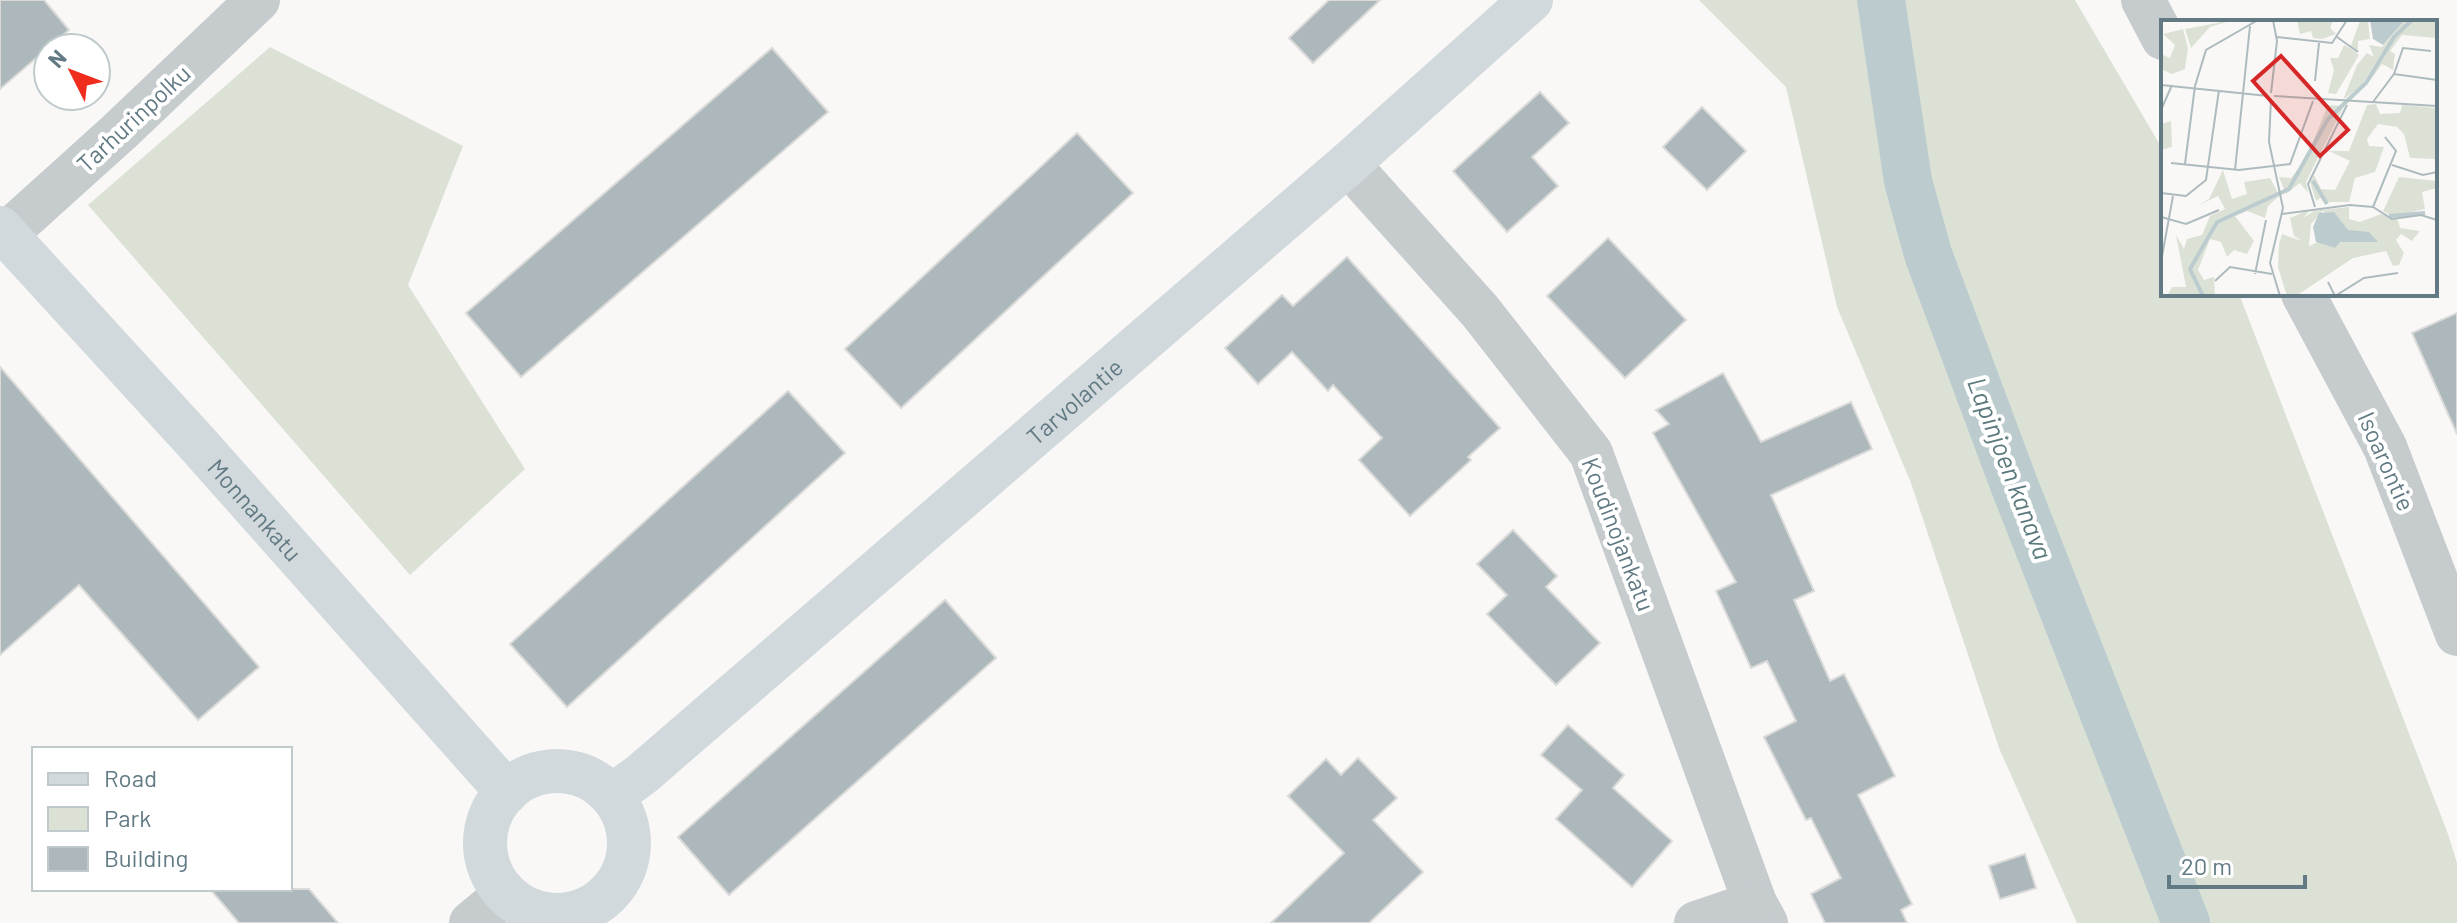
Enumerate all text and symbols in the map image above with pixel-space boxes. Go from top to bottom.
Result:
inset map [2161,20,2437,296]
north arrow [32,32,112,112]
text: N [42,44,71,72]
street label: Tarhurinpolku [70,58,196,178]
street label: Tarvolantie [1020,351,1128,450]
water label: Lapinjoen kanava [1962,373,2060,563]
street label: Isoarontie [2352,407,2422,515]
street label: Monnankatu [203,452,309,566]
street label: Koudinojankatu [1576,453,1662,615]
legend [32,747,292,891]
text: Road [104,763,157,792]
text: Park [104,803,151,832]
scale bar [2169,839,2305,889]
text: Building [104,843,188,872]
text: 20 m [2181,851,2232,880]

